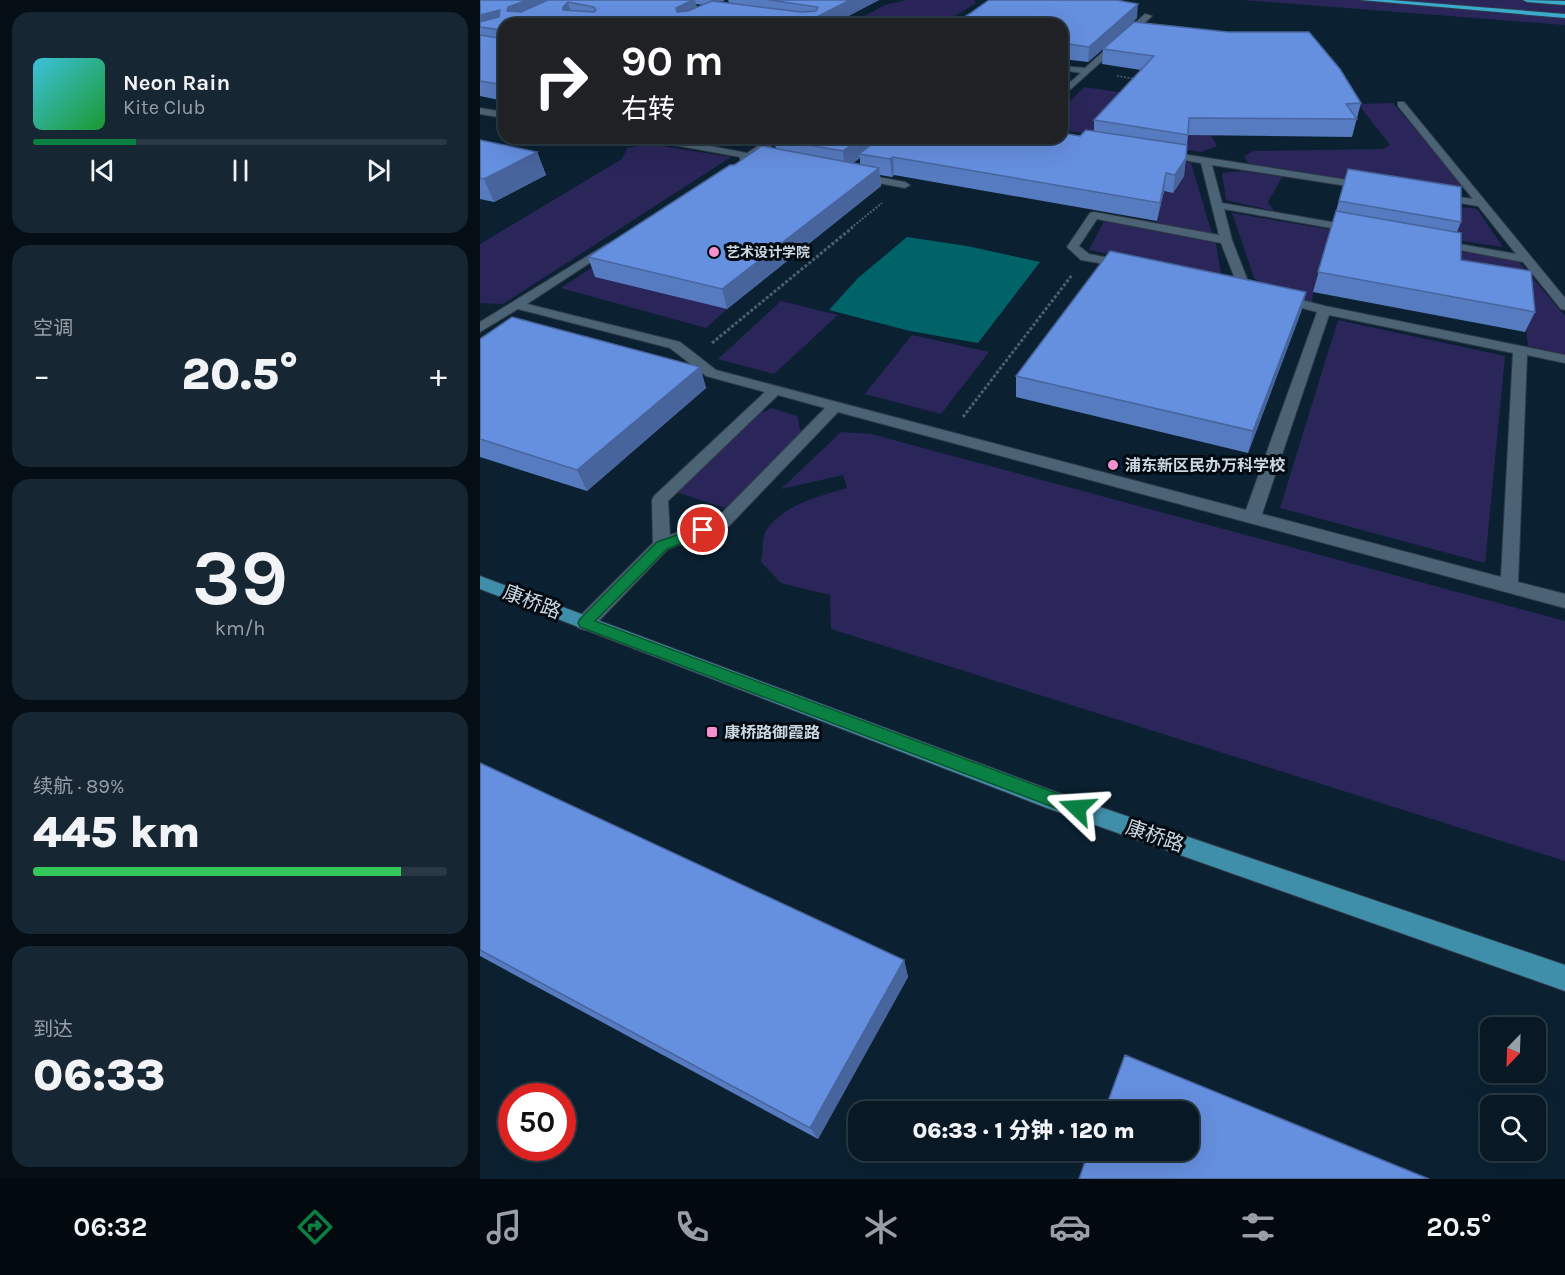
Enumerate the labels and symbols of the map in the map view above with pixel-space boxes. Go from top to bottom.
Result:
place label: 艺术设计学院 [726,244,810,261]
marker: 艺术设计学院 [707,245,721,259]
place label: 浦东新区民办万科学校 [1125,456,1286,475]
marker: 浦东新区民办万科学校 [1106,458,1120,472]
pin [677,504,728,555]
street label: 康桥路 [500,581,564,623]
place label: 康桥路御霞路 [724,723,820,742]
marker: 康桥路御霞路 [705,725,719,739]
position arrow [1045,776,1109,840]
street label: 康桥路 [1123,815,1187,857]
north arrow [1480,1017,1546,1083]
speed limit sign: 50 [498,1083,576,1161]

